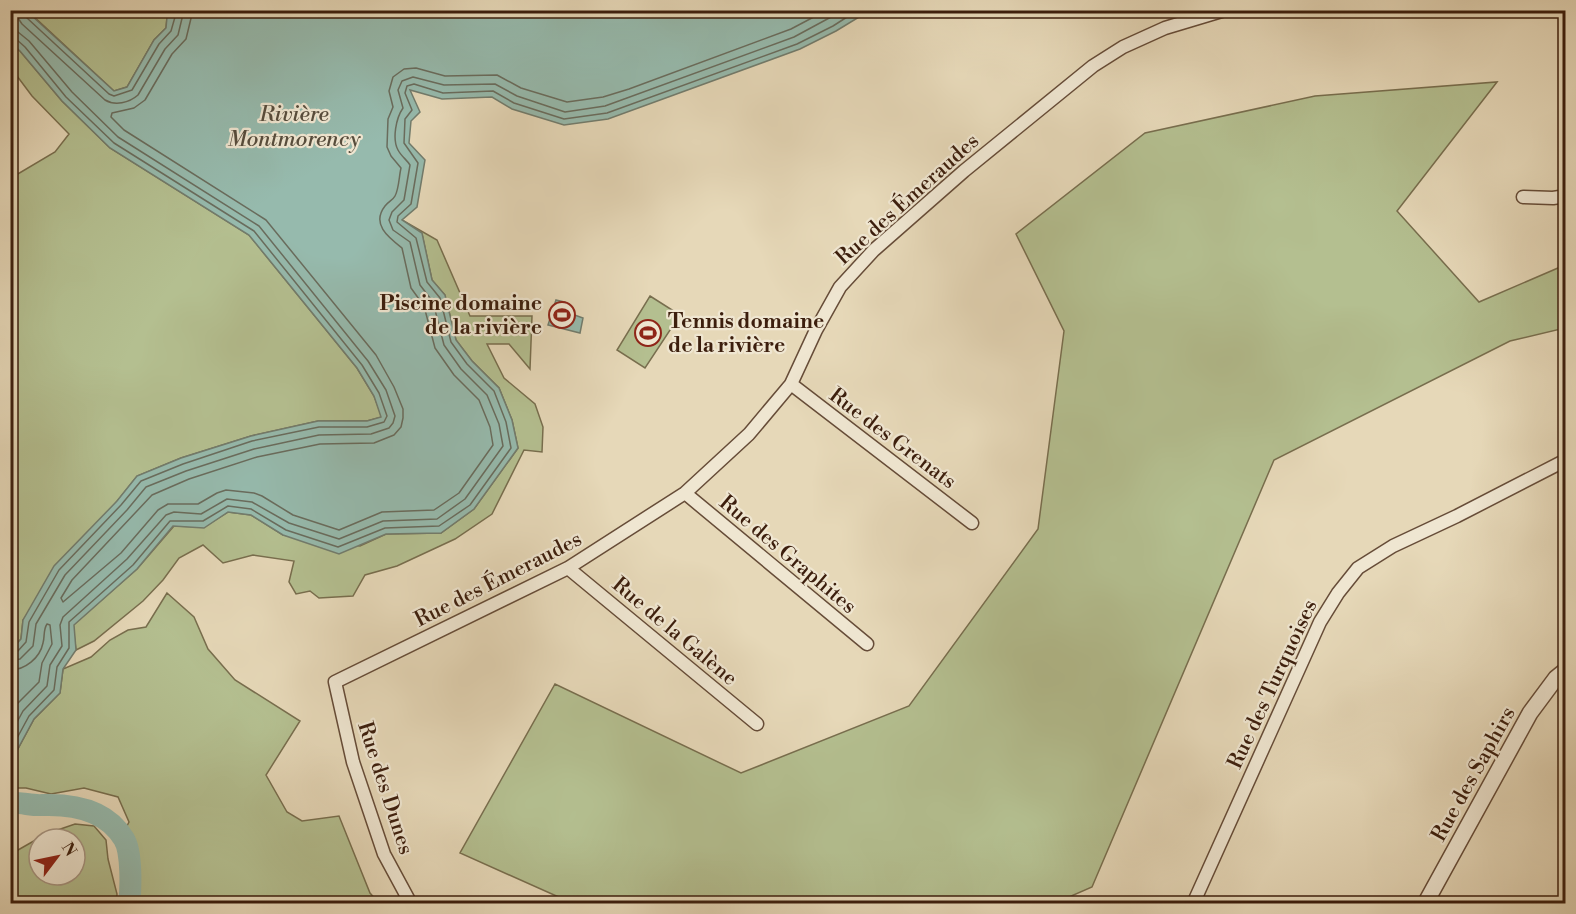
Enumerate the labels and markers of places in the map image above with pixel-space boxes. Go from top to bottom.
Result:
place label: Piscine domaine de la rivière [379,291,542,341]
sports icon: Piscine domaine de la rivière [547,300,577,330]
place label: Tennis domaine de la rivière [668,309,824,359]
sports icon: Tennis domaine de la rivière [633,318,663,348]

